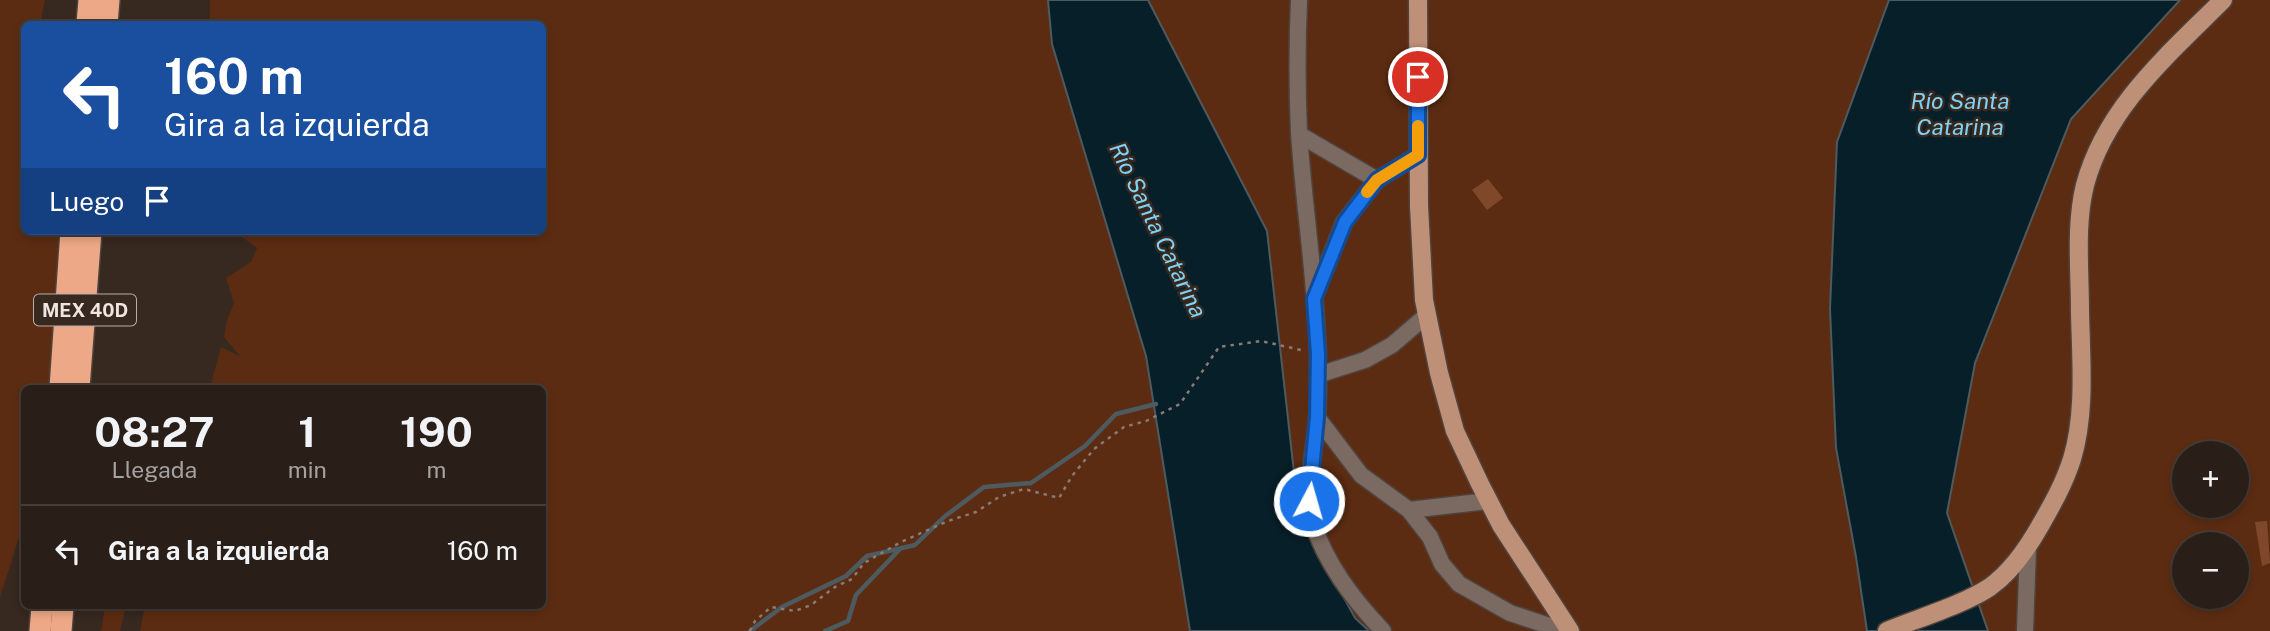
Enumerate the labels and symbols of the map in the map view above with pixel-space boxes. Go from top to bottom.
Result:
pin [1388,47,1448,107]
water label: Río Santa Catarina [1911,87,2009,140]
water label: Río Santa Catarina [1104,138,1213,322]
road number: MEX 40D [34,294,136,326]
position arrow [1272,464,1346,538]

